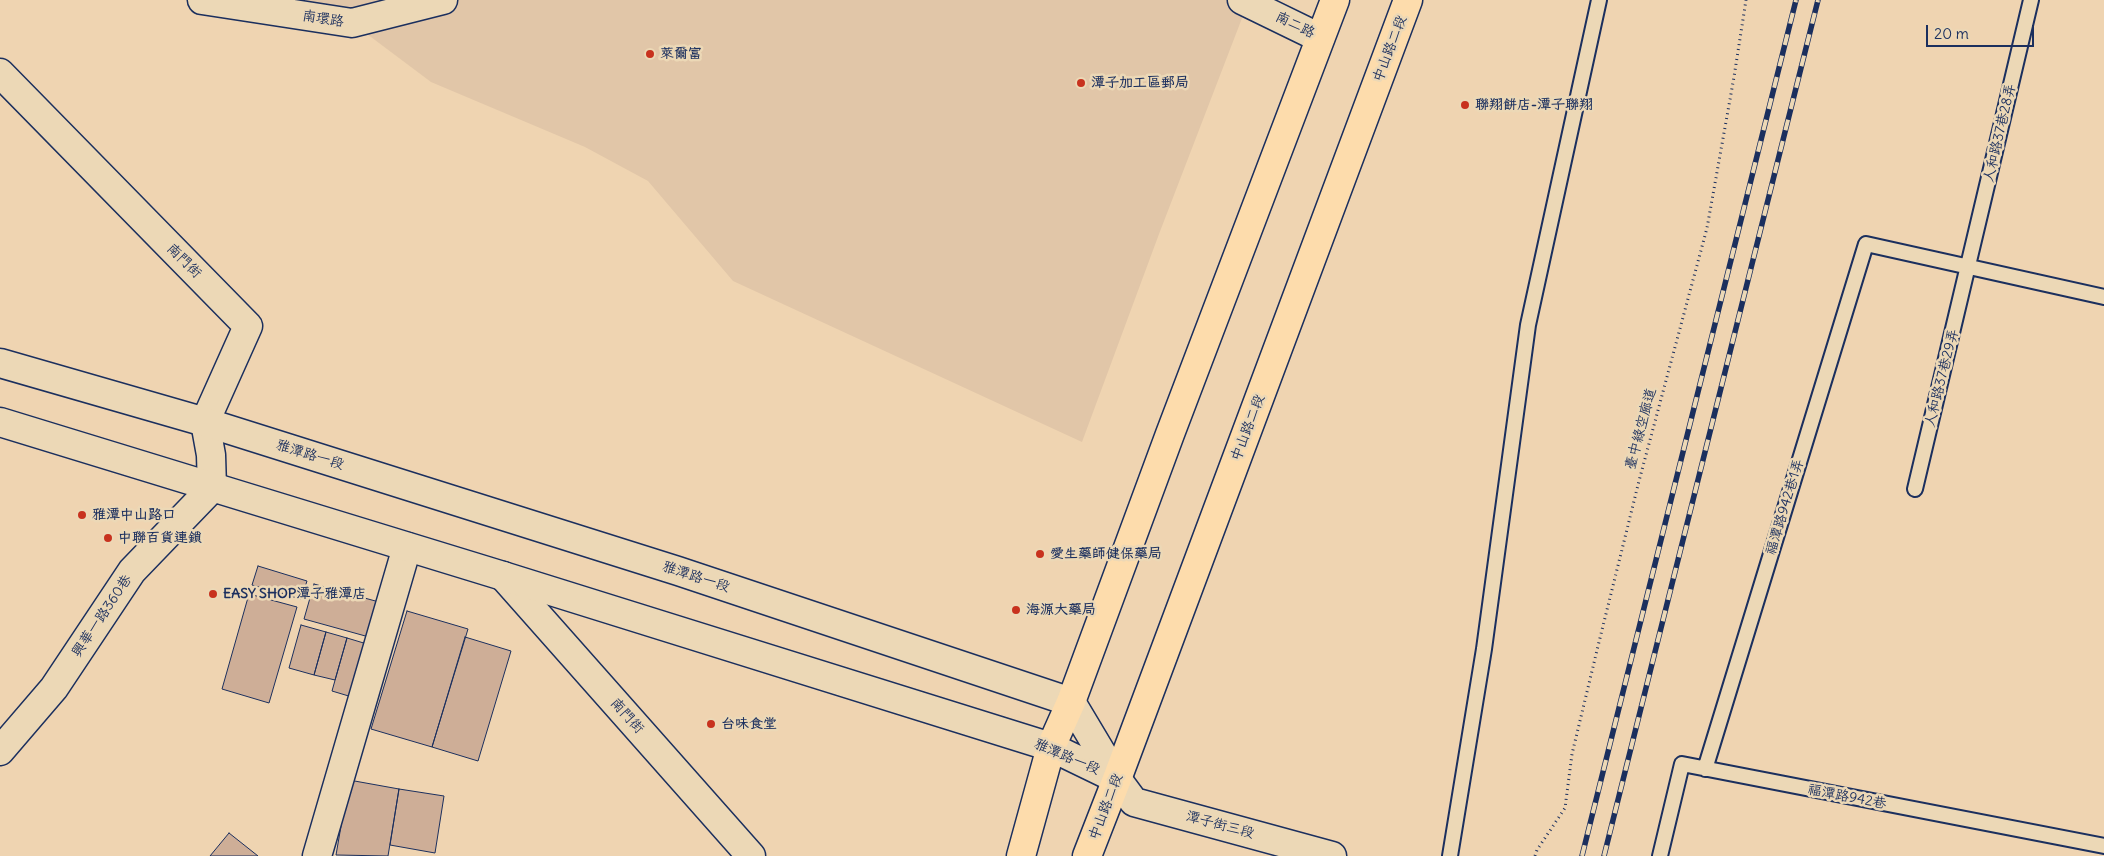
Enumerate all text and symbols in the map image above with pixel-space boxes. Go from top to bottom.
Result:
street label: 南環路 [301,7,345,31]
street label: 南二路 [1272,8,1318,42]
street label: 中山路二段 [1370,13,1410,85]
scale bar [1929,15,2036,47]
text: 20 m [1934,24,1969,43]
place label: 萊爾富 [660,46,702,62]
marker: 萊爾富 [644,48,656,60]
place label: 潭子加工區郵局 [1091,75,1189,91]
marker: 潭子加工區郵局 [1075,77,1087,89]
street label: 人和路37巷28弄 [1981,82,2019,184]
place label: 聯翔餅店-潭子聯翔 [1475,97,1593,113]
marker: 聯翔餅店-潭子聯翔 [1459,99,1471,111]
street label: 南門街 [163,240,205,282]
street label: 人和路37巷29弄 [1922,327,1962,429]
street label: 臺中綠空廊道 [1622,386,1660,472]
street label: 中山路二段 [1228,392,1268,464]
street label: 雅潭路一段 [274,437,346,473]
street label: 福潭路942巷1弄 [1762,457,1808,557]
place label: 雅潭中山路口 [92,507,176,523]
marker: 雅潭中山路口 [76,509,88,521]
place label: 中聯百貨連鎖 [118,530,202,546]
marker: 中聯百貨連鎖 [102,532,114,544]
place label: 愛生藥師健保藥局 [1050,546,1162,562]
marker: 愛生藥師健保藥局 [1034,548,1046,560]
street label: 雅潭路一段 [660,558,732,596]
street label: 興華一路360巷 [68,572,136,660]
place label: EASY SHOP潭子雅潭店 [223,586,366,602]
marker: EASY SHOP潭子雅潭店 [207,588,219,600]
place label: 海源大藥局 [1026,602,1096,618]
marker: 海源大藥局 [1010,604,1022,616]
street label: 南門街 [607,695,647,737]
place label: 台味食堂 [721,716,777,732]
marker: 台味食堂 [705,718,717,730]
street label: 雅潭路一段 [1032,736,1102,778]
street label: 中山路二段 [1086,771,1126,843]
street label: 福潭路942巷 [1806,781,1888,813]
street label: 潭子街三段 [1184,808,1256,842]

